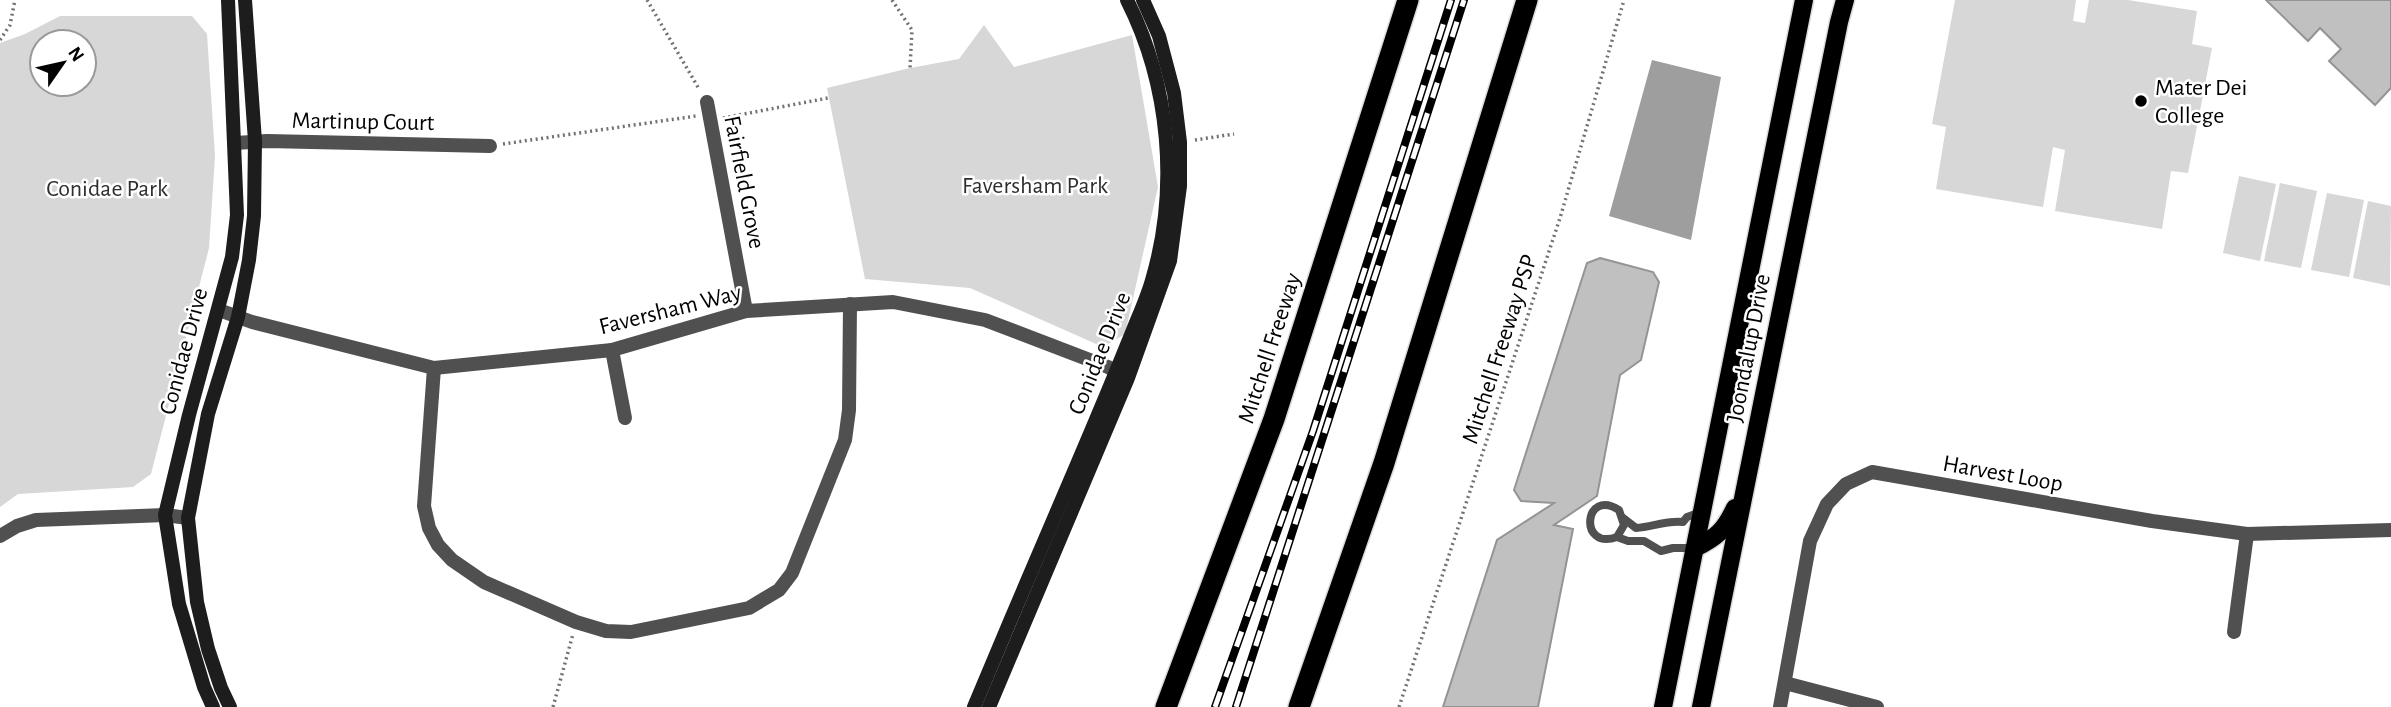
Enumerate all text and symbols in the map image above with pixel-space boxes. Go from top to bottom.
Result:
north arrow [28,28,98,98]
text: N [64,44,87,65]
place label: Mater Dei College [2155,76,2247,128]
marker: Mater Dei College [2133,93,2149,109]
street label: Martinup Court [291,109,435,135]
street label: Fairfield Grove [719,114,769,251]
park label: Faversham Park [962,174,1108,198]
park label: Conidae Park [46,177,168,201]
street label: Mitchell Freeway PSP [1458,252,1542,447]
street label: Mitchell Freeway [1234,270,1306,427]
street label: Joondalup Drive [1723,272,1775,424]
street label: Faversham Way [597,281,744,339]
street label: Conidae Drive [156,285,212,417]
street label: Conidae Drive [1064,289,1135,418]
street label: Harvest Loop [1941,452,2065,496]

